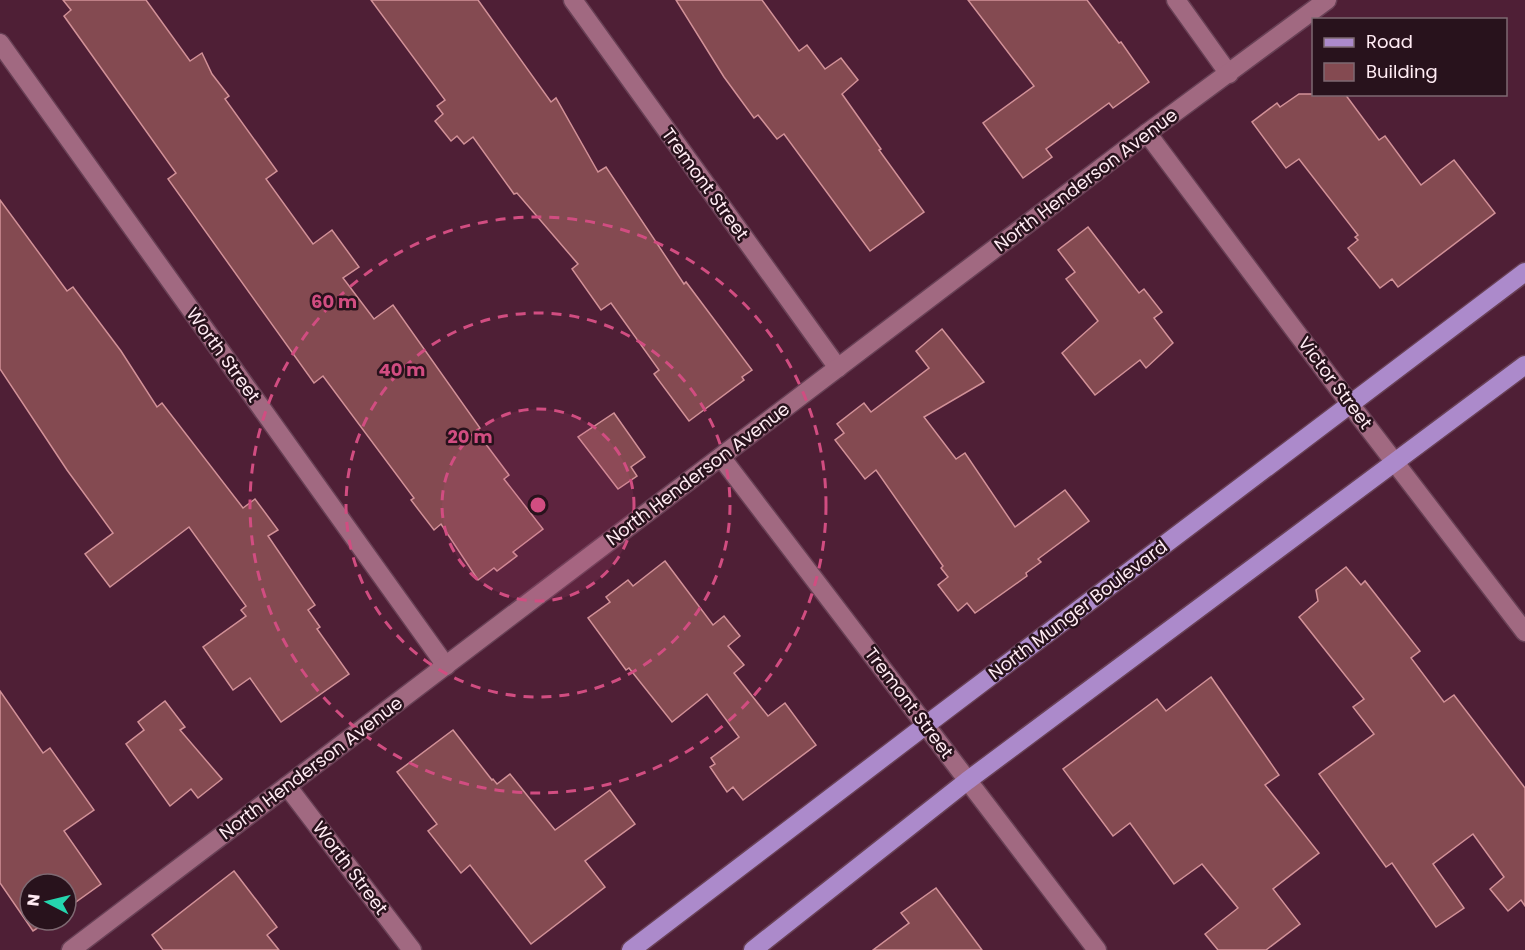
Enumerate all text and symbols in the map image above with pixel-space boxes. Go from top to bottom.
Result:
legend [1312,18,1507,96]
text: Road [1366,29,1413,54]
text: Building [1366,59,1438,84]
street label: North Henderson Avenue [989,102,1183,257]
street label: Tremont Street [656,122,755,245]
text: 60 m [311,289,357,314]
street label: Worth Street [181,302,266,407]
street label: Victor Street [1292,331,1378,434]
text: 40 m [379,357,425,382]
street label: North Henderson Avenue [601,396,795,551]
text: 20 m [448,424,492,449]
centre of rings [528,495,548,515]
street label: North Munger Boulevard [983,534,1172,685]
street label: Tremont Street [859,642,959,763]
street label: North Henderson Avenue [214,690,408,845]
street label: Worth Street [307,816,394,920]
north arrow [18,872,78,932]
text: N [21,893,46,908]

